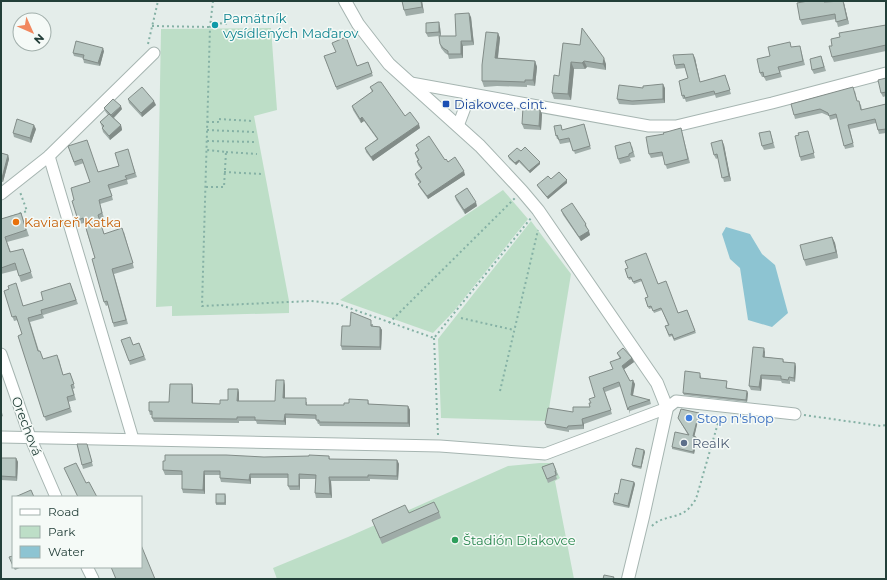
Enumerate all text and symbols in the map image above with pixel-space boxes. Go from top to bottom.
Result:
place label: Pamätník vysídlených Maďarov [223,10,359,41]
north arrow [12,12,52,52]
marker: Pamätník vysídlených Maďarov [210,20,220,30]
text: N [31,31,47,47]
place label: Diakovce, cint. [454,96,547,112]
marker: Diakovce, cint. [441,99,451,109]
place label: Kaviareň Katka [24,214,121,230]
marker: Kaviareň Katka [11,217,21,227]
street label: Orechová [8,394,46,458]
place label: Stop n'shop [697,410,774,426]
marker: Stop n'shop [684,413,694,423]
place label: RealK [692,435,730,451]
marker: RealK [679,438,689,448]
legend [12,496,142,568]
text: Road [48,504,79,519]
text: Park [48,524,76,539]
place label: Štadión Diakovce [463,532,576,548]
marker: Štadión Diakovce [450,535,460,545]
text: Water [48,544,85,559]

